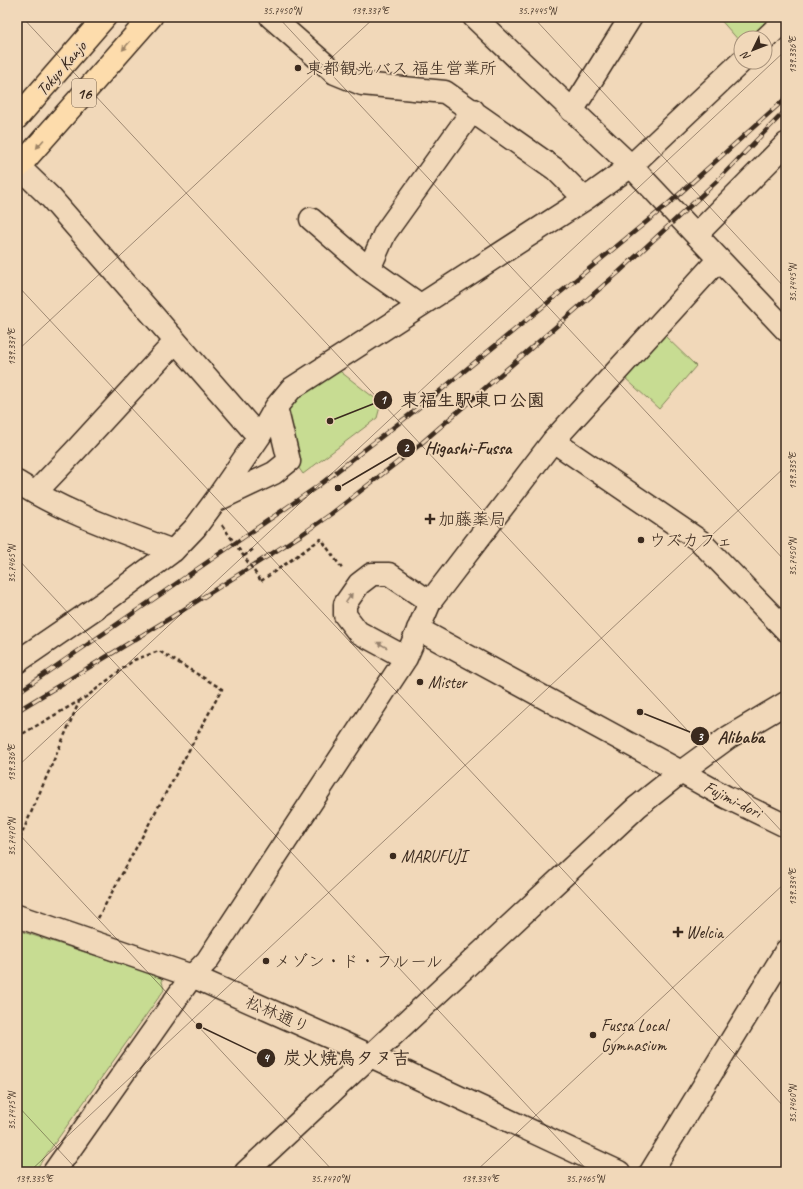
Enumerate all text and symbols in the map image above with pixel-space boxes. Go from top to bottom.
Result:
text: 35.7450°N [263,4,303,17]
text: 139.337°E [351,4,390,17]
text: 35.7445°N [518,4,558,17]
north arrow [733,30,773,70]
text: 139.336°E [786,35,799,74]
street label: Tokyo Kanjo [32,36,92,100]
one-way arrow [121,41,130,52]
text: N [737,48,753,64]
place label: 東都観光バス 福生営業所 [306,58,497,79]
marker: 東都観光バス 福生営業所 [293,63,303,73]
road number: 16 [72,79,96,107]
one-way arrow [35,139,44,149]
text: 35.7445°N [786,262,799,302]
text: 139.337°E [5,327,18,366]
callout: 東福生駅東口公園 [373,385,553,415]
text: 東福生駅東口公園 [401,389,545,411]
text: 1 [380,392,387,408]
callout: Higashi-Fussa [396,433,519,463]
text: Higashi-Fussa [425,437,513,459]
text: 2 [403,440,410,456]
text: 139.335°E [786,451,799,490]
place label: 加藤薬局 [438,509,506,530]
marker: 加藤薬局 [425,514,435,524]
place label: ウズカフェ [649,530,733,551]
marker: ウズカフェ [636,535,646,545]
text: 35.7450°N [786,536,799,576]
text: 35.7465°N [5,543,18,583]
one-way arrow [345,593,353,604]
one-way arrow [376,641,388,648]
place label: Mister [428,672,469,693]
marker: Mister [415,677,425,687]
callout: Alibaba [690,721,772,751]
text: Alibaba [718,726,766,748]
text: 3 [697,729,704,745]
text: 139.336°E [5,743,18,782]
street label: Fujimi-dori [701,776,767,824]
text: 35.7470°N [5,816,18,856]
place label: MARUFUJI [401,846,470,867]
marker: MARUFUJI [388,851,398,861]
text: 139.334°E [786,867,799,906]
place label: Welcia [686,922,725,943]
marker: Welcia [673,927,683,937]
place label: メゾン・ド・フルール [274,951,443,972]
marker: メゾン・ド・フルール [261,956,271,966]
street label: 松林通り [242,991,313,1038]
place label: Fussa Local Gymnasium [601,1015,670,1056]
marker: Fussa Local Gymnasium [588,1030,598,1040]
callout: 炭火焼鳥タヌ吉 [256,1043,418,1073]
text: 炭火焼鳥タヌ吉 [284,1047,410,1069]
text: 4 [263,1050,270,1066]
text: 35.7460°N [786,1083,799,1123]
text: 35.7475°N [5,1090,18,1130]
text: 139.335°E [15,1172,54,1185]
text: 35.7470°N [311,1172,351,1185]
text: 139.334°E [461,1172,500,1185]
text: 35.7465°N [566,1172,606,1185]

